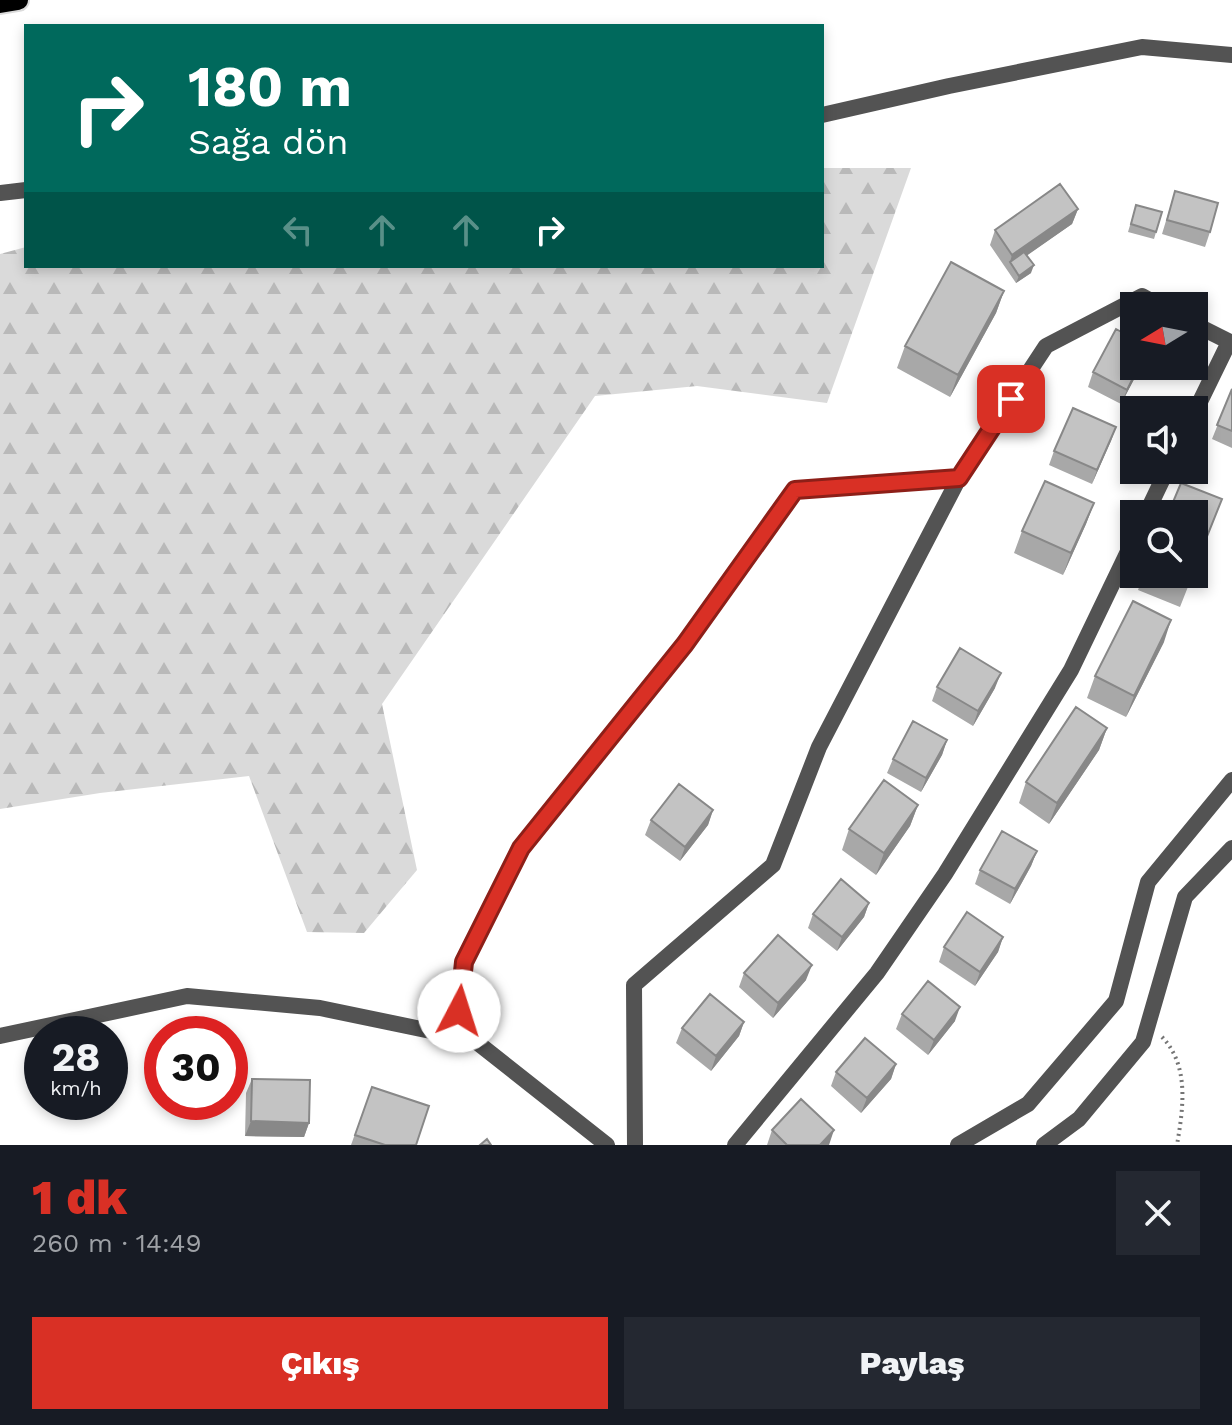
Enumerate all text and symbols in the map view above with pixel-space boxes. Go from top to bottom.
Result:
text: 180 m [188,54,352,120]
icon: right [56,56,160,160]
text: Sağa dön [188,121,349,163]
icon: left [276,208,320,252]
icon: ahead [360,208,404,252]
icon: ahead [444,208,488,252]
icon: right [528,208,572,252]
north arrow [1120,292,1208,380]
map controls [1120,292,1208,588]
pin [977,365,1045,433]
icon: arrive [989,377,1033,421]
button: sound [1120,396,1208,484]
button: search [1120,500,1208,588]
position arrow [417,969,501,1053]
speed limit sign: 30 [144,1016,248,1120]
text: 28 [52,1034,100,1081]
text: km/h [50,1076,102,1100]
text: 1 dk [32,1169,127,1226]
button: close [1116,1171,1200,1255]
text: 260 m · 14:49 [32,1228,202,1258]
button: Çıkış [32,1317,608,1409]
button: Paylaş [624,1317,1200,1409]

